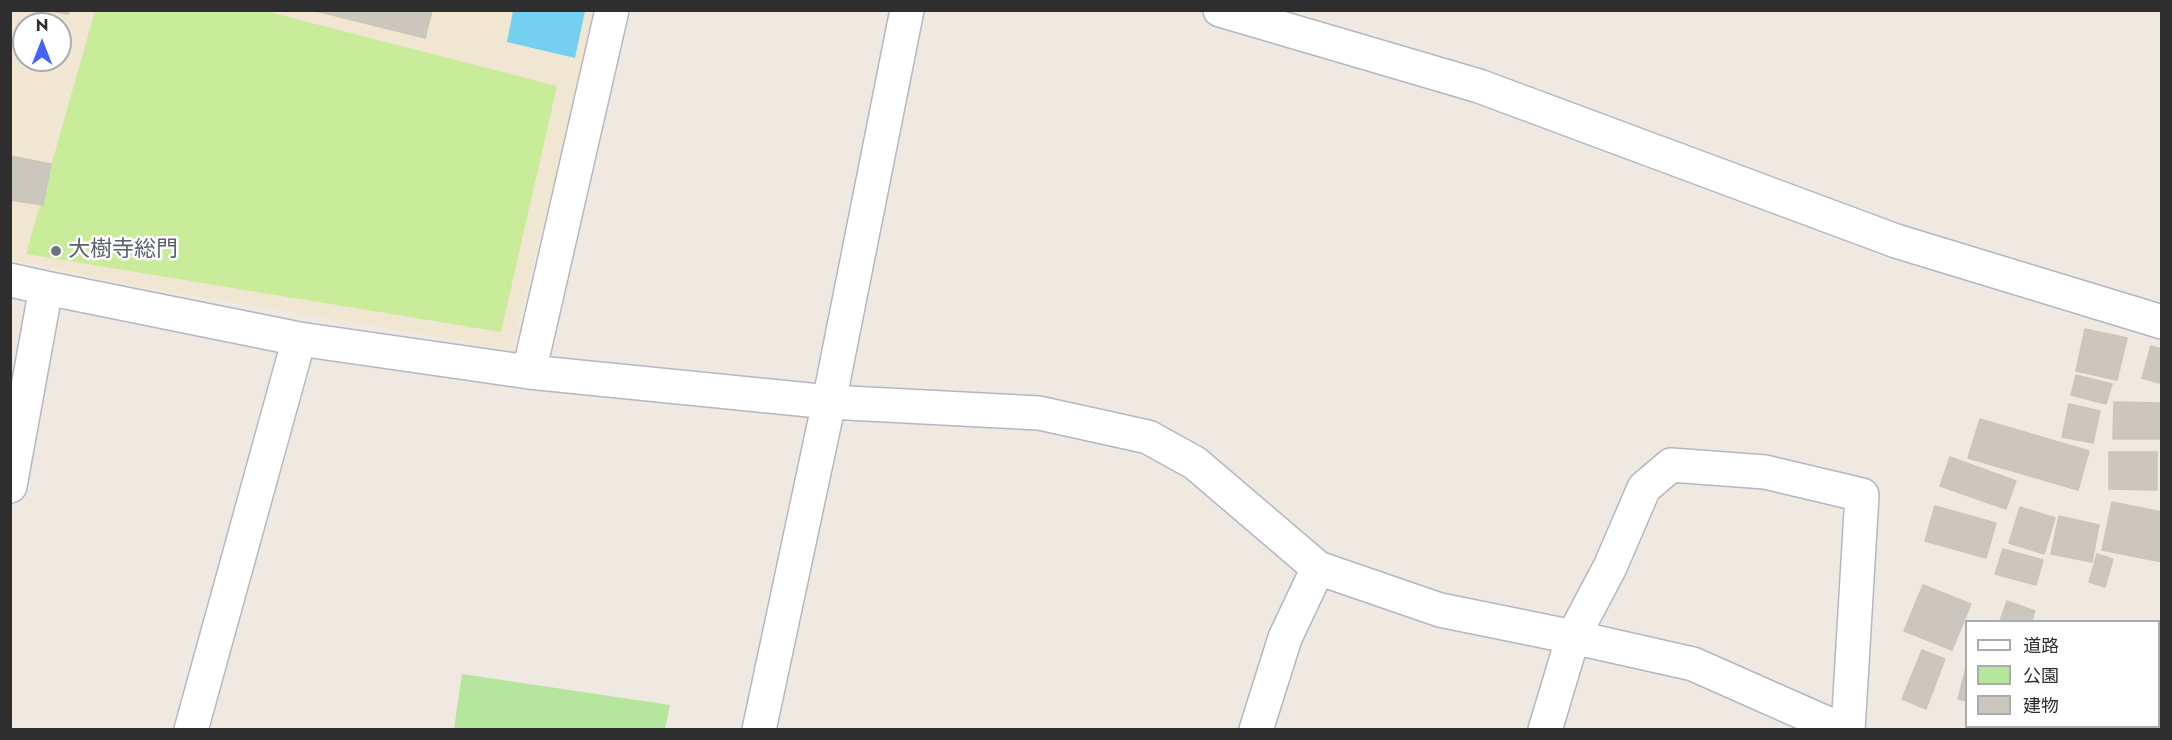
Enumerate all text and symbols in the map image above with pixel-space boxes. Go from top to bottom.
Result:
north arrow [12,12,72,72]
text: N [36,14,48,37]
place label: 大樹寺総門 [68,238,178,264]
marker: 大樹寺総門 [49,244,63,258]
legend [1965,620,2160,728]
text: 道路 [2023,633,2059,659]
text: 公園 [2023,663,2059,689]
text: 建物 [2023,693,2059,719]

